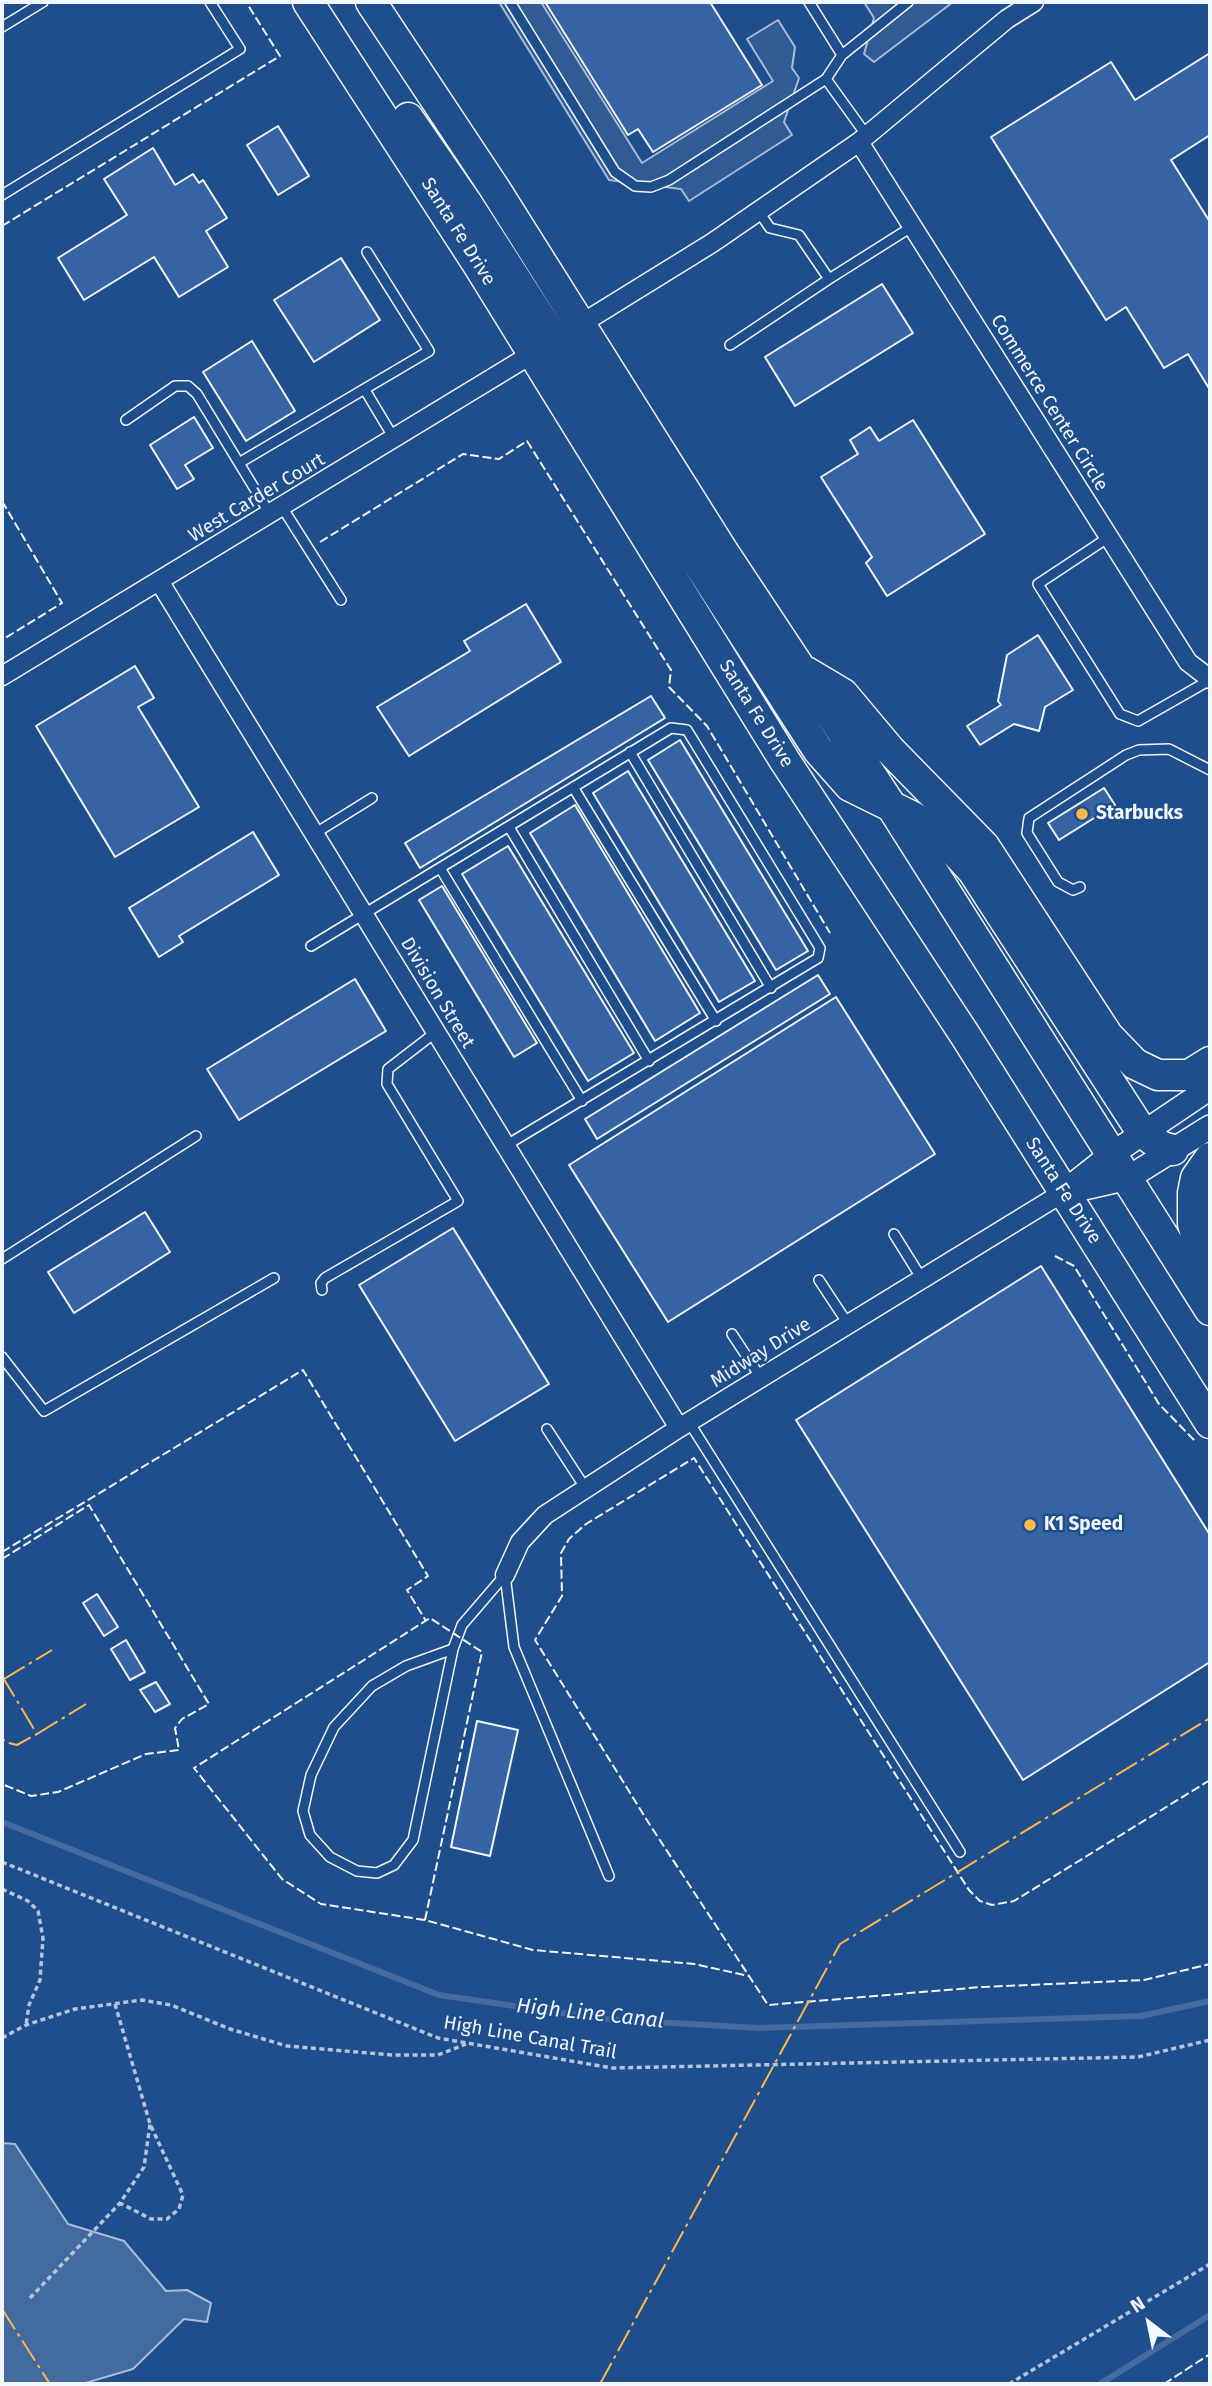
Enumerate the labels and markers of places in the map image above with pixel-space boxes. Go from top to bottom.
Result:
place label: Starbucks [1096,803,1183,825]
marker: Starbucks [1074,806,1090,822]
place label: K1 Speed [1044,1514,1123,1536]
marker: K1 Speed [1022,1517,1038,1533]

